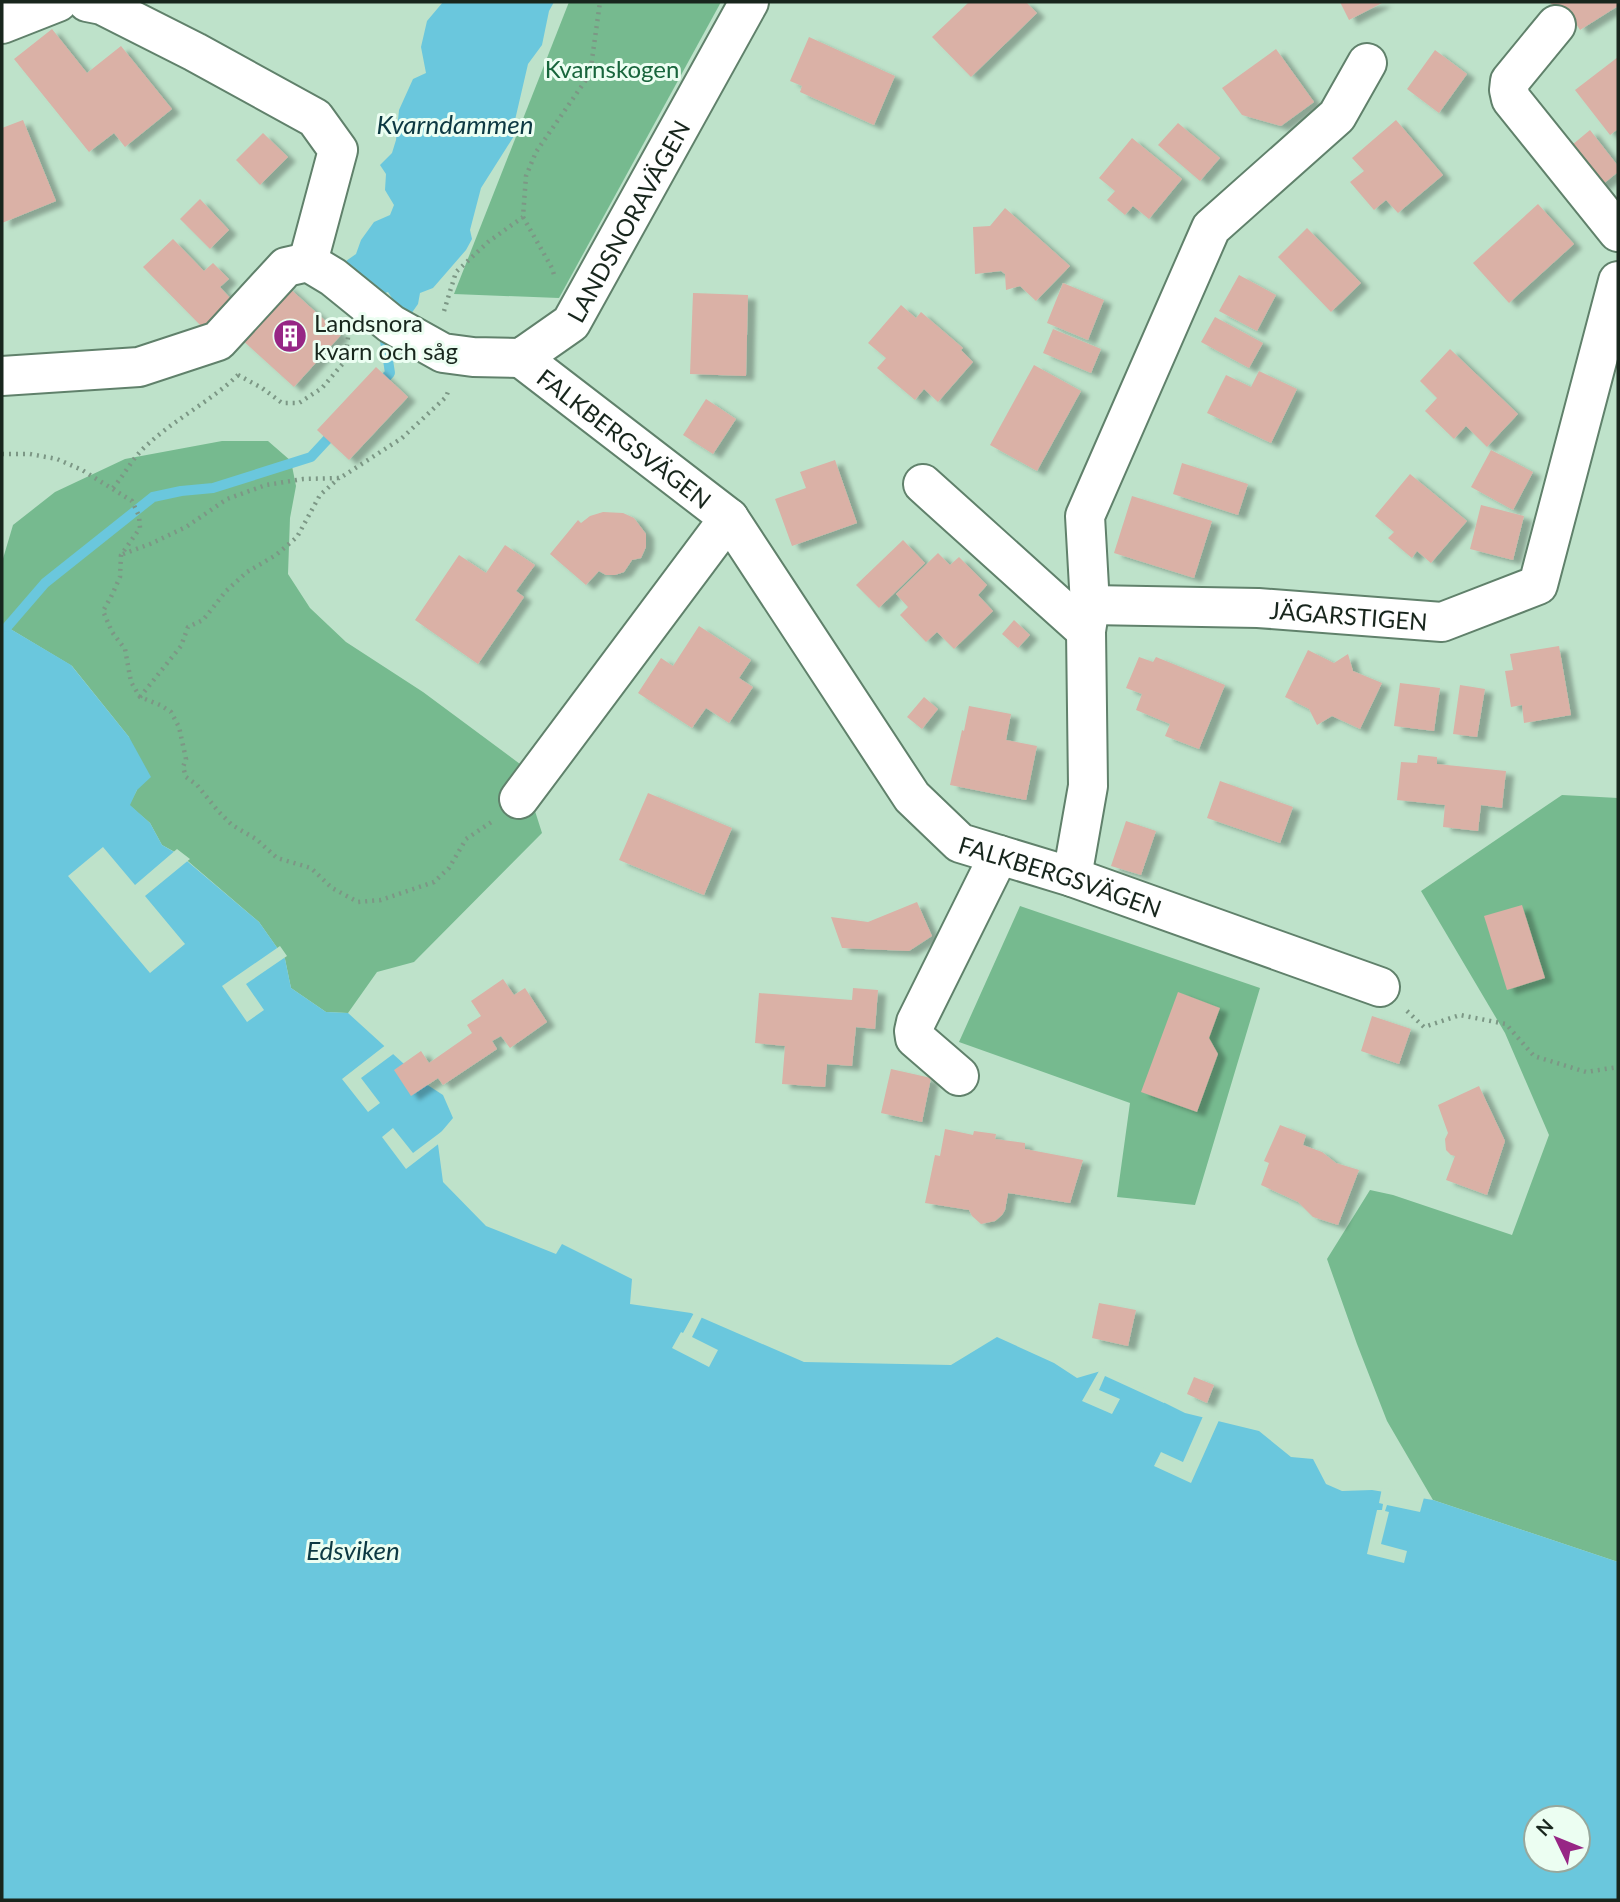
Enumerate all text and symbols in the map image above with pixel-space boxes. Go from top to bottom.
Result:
park label: Kvarnskogen [545,54,679,83]
water label: Kvarndammen [377,108,533,140]
street label: LANDSNORAVÄGEN [560,115,695,327]
place label: Landsnora kvarn och såg [314,308,458,365]
building icon: Landsnora kvarn och såg [271,317,309,355]
street label: FALKBERGSVÄGEN [532,362,718,514]
street label: JÄGARSTIGEN [1269,594,1429,635]
street label: FALKBERGSVÄGEN [955,829,1166,922]
water label: Edsviken [306,1534,400,1566]
north arrow [1522,1804,1592,1874]
text: N [1531,1814,1558,1840]

